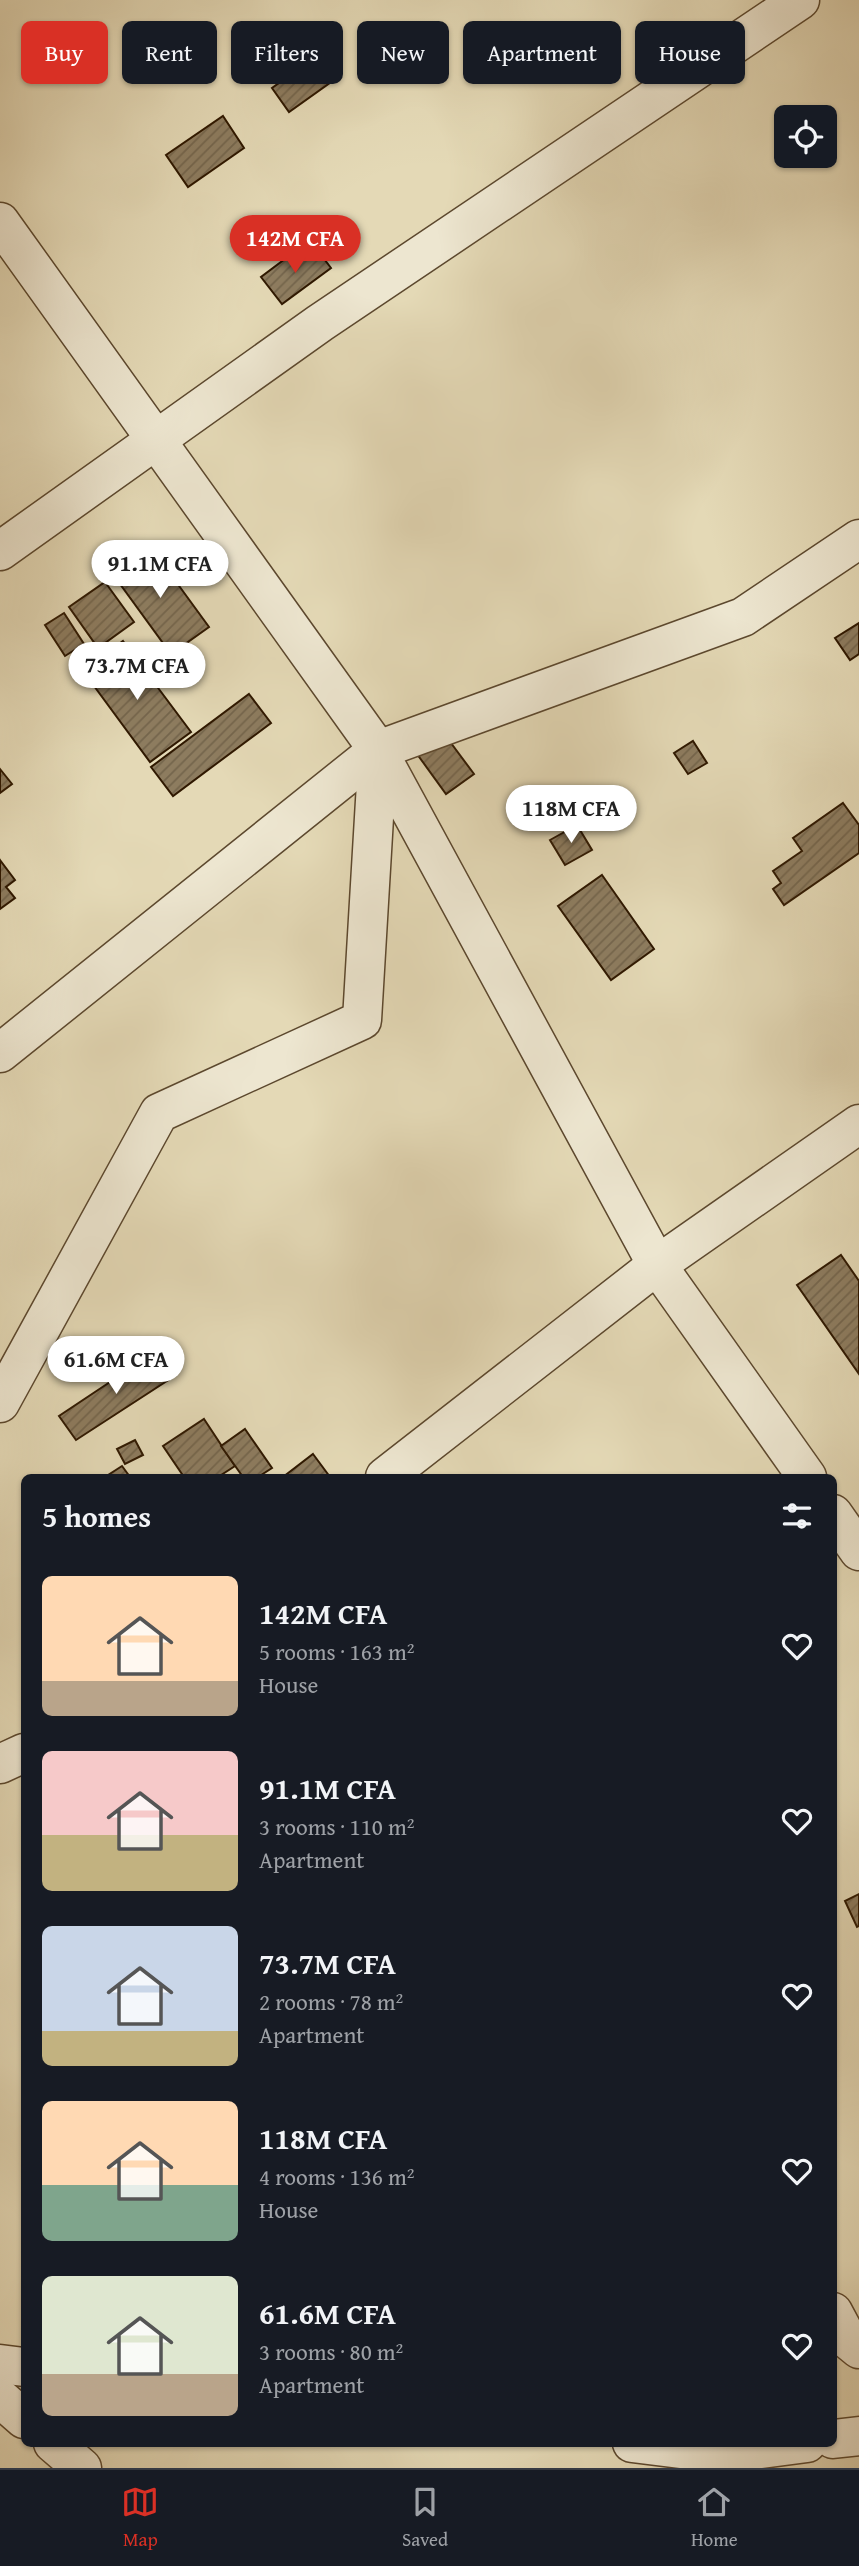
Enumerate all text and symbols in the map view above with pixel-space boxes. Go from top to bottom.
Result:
chip: Buy [21,21,108,84]
chip: Rent [122,21,217,84]
chip: Filters [231,21,343,84]
chip: New [357,21,449,84]
chip: Apartment [463,21,621,84]
chip: House [635,21,745,84]
map controls [774,105,837,168]
button: locate [774,105,837,168]
pin: 142M CFA [223,216,367,275]
text: 142M CFA [246,221,344,254]
pin: 91.1M CFA [80,540,240,600]
text: 91.1M CFA [107,546,213,579]
pin: 73.7M CFA [57,642,217,702]
text: 73.7M CFA [84,648,190,681]
pin: 118M CFA [499,786,643,845]
text: 118M CFA [522,791,620,824]
pin: 61.6M CFA [36,1336,196,1396]
text: 61.6M CFA [63,1342,169,1375]
text: 5 homes [42,1494,151,1538]
icon: filters [778,1497,816,1535]
text: 142M CFA [259,1591,387,1635]
icon: home [98,1604,182,1688]
icon: heart [778,1627,816,1665]
text: 5 rooms · 163 m² [259,1635,414,1668]
text: House [259,1668,318,1701]
text: 91.1M CFA [259,1766,396,1810]
icon: home [98,1779,182,1863]
icon: heart [778,1802,816,1840]
text: 3 rooms · 110 m² [259,1810,414,1843]
text: Apartment [259,1843,364,1876]
text: 73.7M CFA [259,1941,396,1985]
icon: home [98,1954,182,2038]
icon: heart [778,1977,816,2015]
text: 2 rooms · 78 m² [259,1985,403,2018]
text: Apartment [259,2018,364,2051]
text: 118M CFA [259,2116,387,2160]
icon: home [98,2129,182,2213]
icon: heart [778,2152,816,2190]
text: 4 rooms · 136 m² [259,2160,414,2193]
text: House [259,2193,318,2226]
text: 61.6M CFA [259,2291,396,2335]
icon: home [98,2304,182,2388]
icon: heart [778,2327,816,2365]
text: 3 rooms · 80 m² [259,2335,403,2368]
text: Apartment [259,2368,364,2401]
tab: Map [121,2483,159,2553]
tab: Saved [402,2483,448,2553]
tab: Home [691,2483,738,2553]

